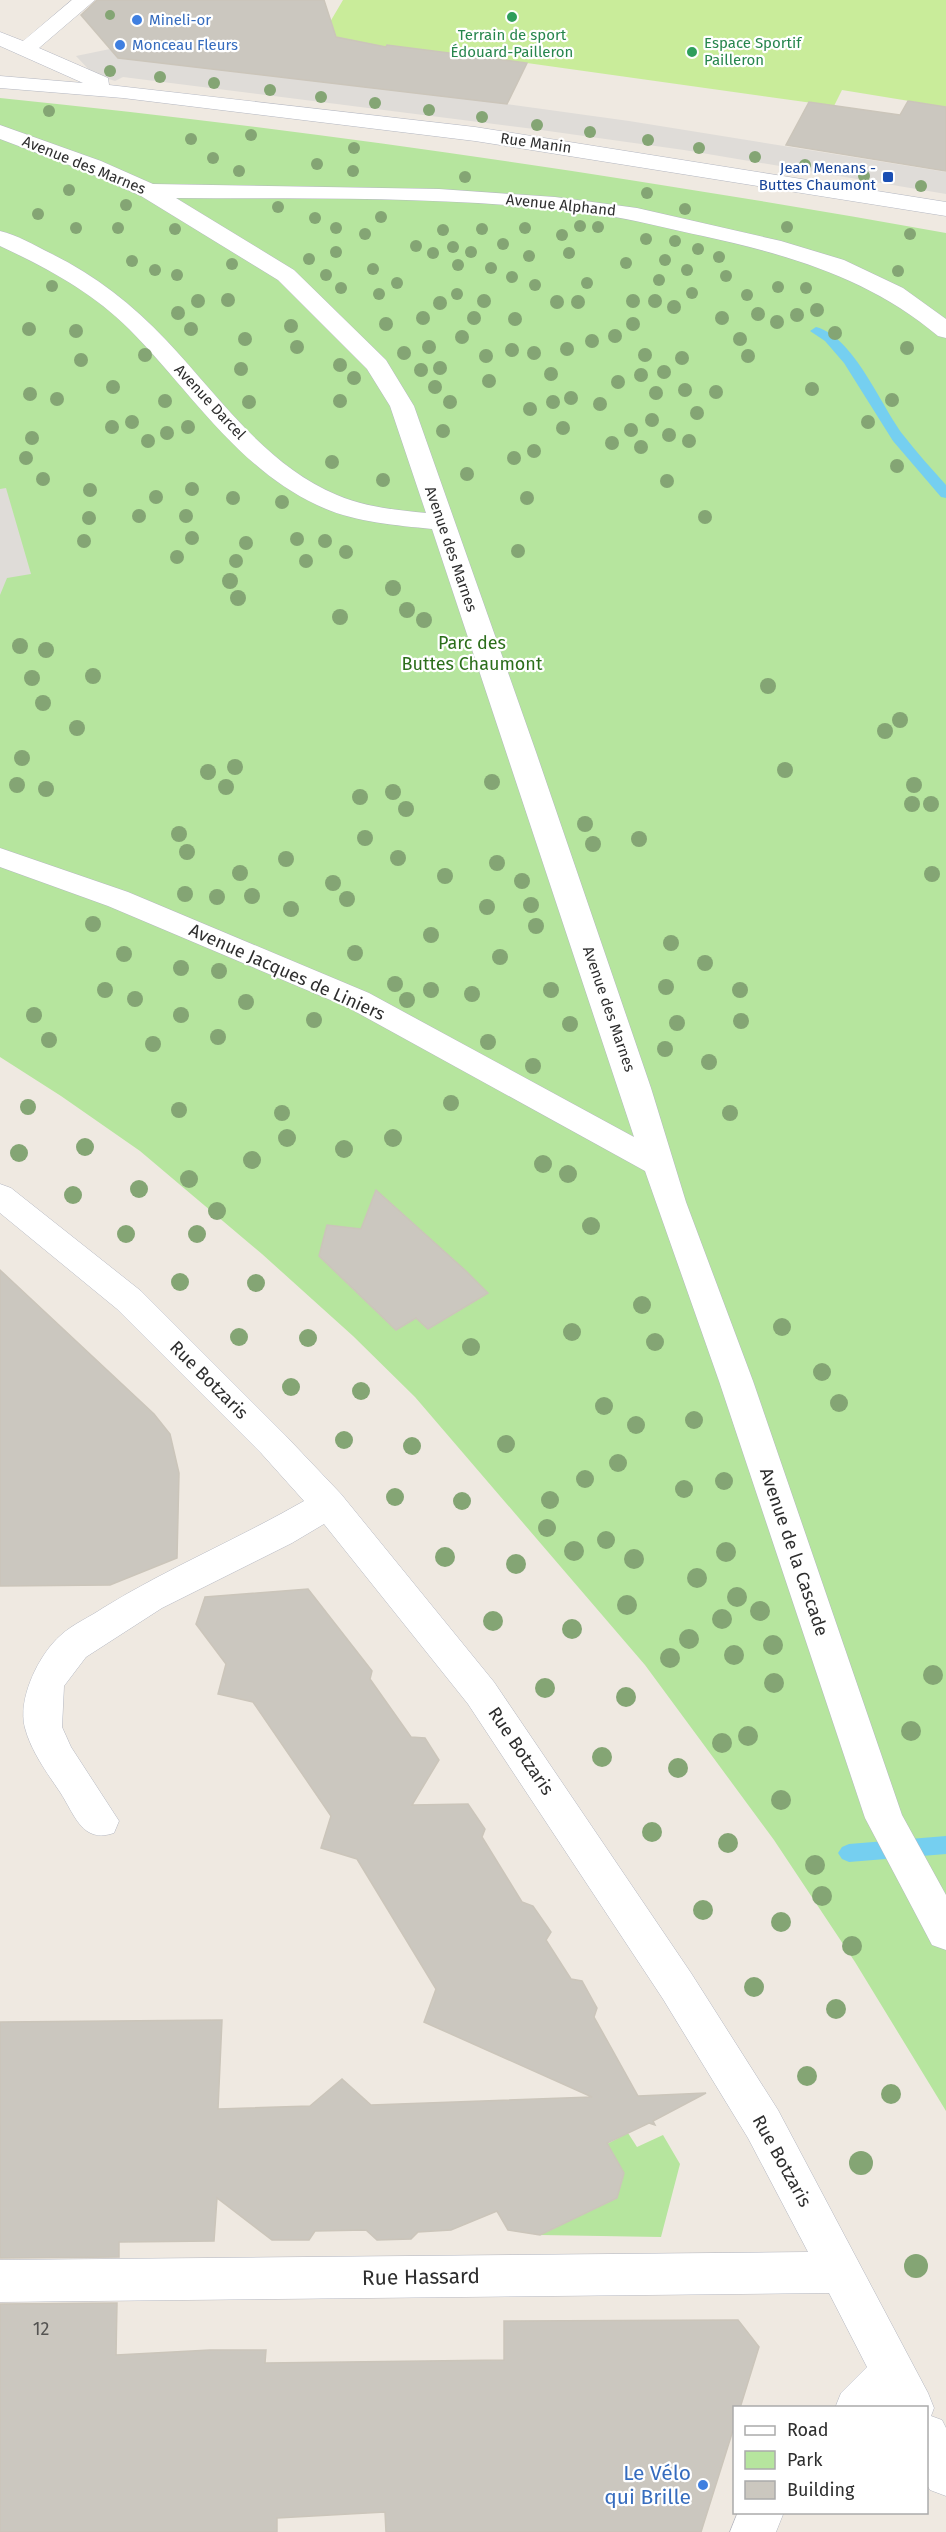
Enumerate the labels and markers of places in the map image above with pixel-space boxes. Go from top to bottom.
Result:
marker: Terrain de sport Édouard-Pailleron [505,10,519,24]
place label: Mineli-or [149,11,211,29]
marker: Mineli-or [130,13,144,27]
place label: Terrain de sport Édouard-Pailleron [451,26,573,61]
place label: Espace Sportif Pailleron [704,34,802,69]
place label: Monceau Fleurs [132,36,238,54]
marker: Monceau Fleurs [113,38,127,52]
marker: Espace Sportif Pailleron [685,45,699,59]
place label: Jean Menans - Buttes Chaumont [759,159,877,194]
marker: Jean Menans - Buttes Chaumont [881,170,895,184]
place label: Le Vélo qui Brille [604,2460,691,2510]
marker: Le Vélo qui Brille [696,2478,710,2492]

